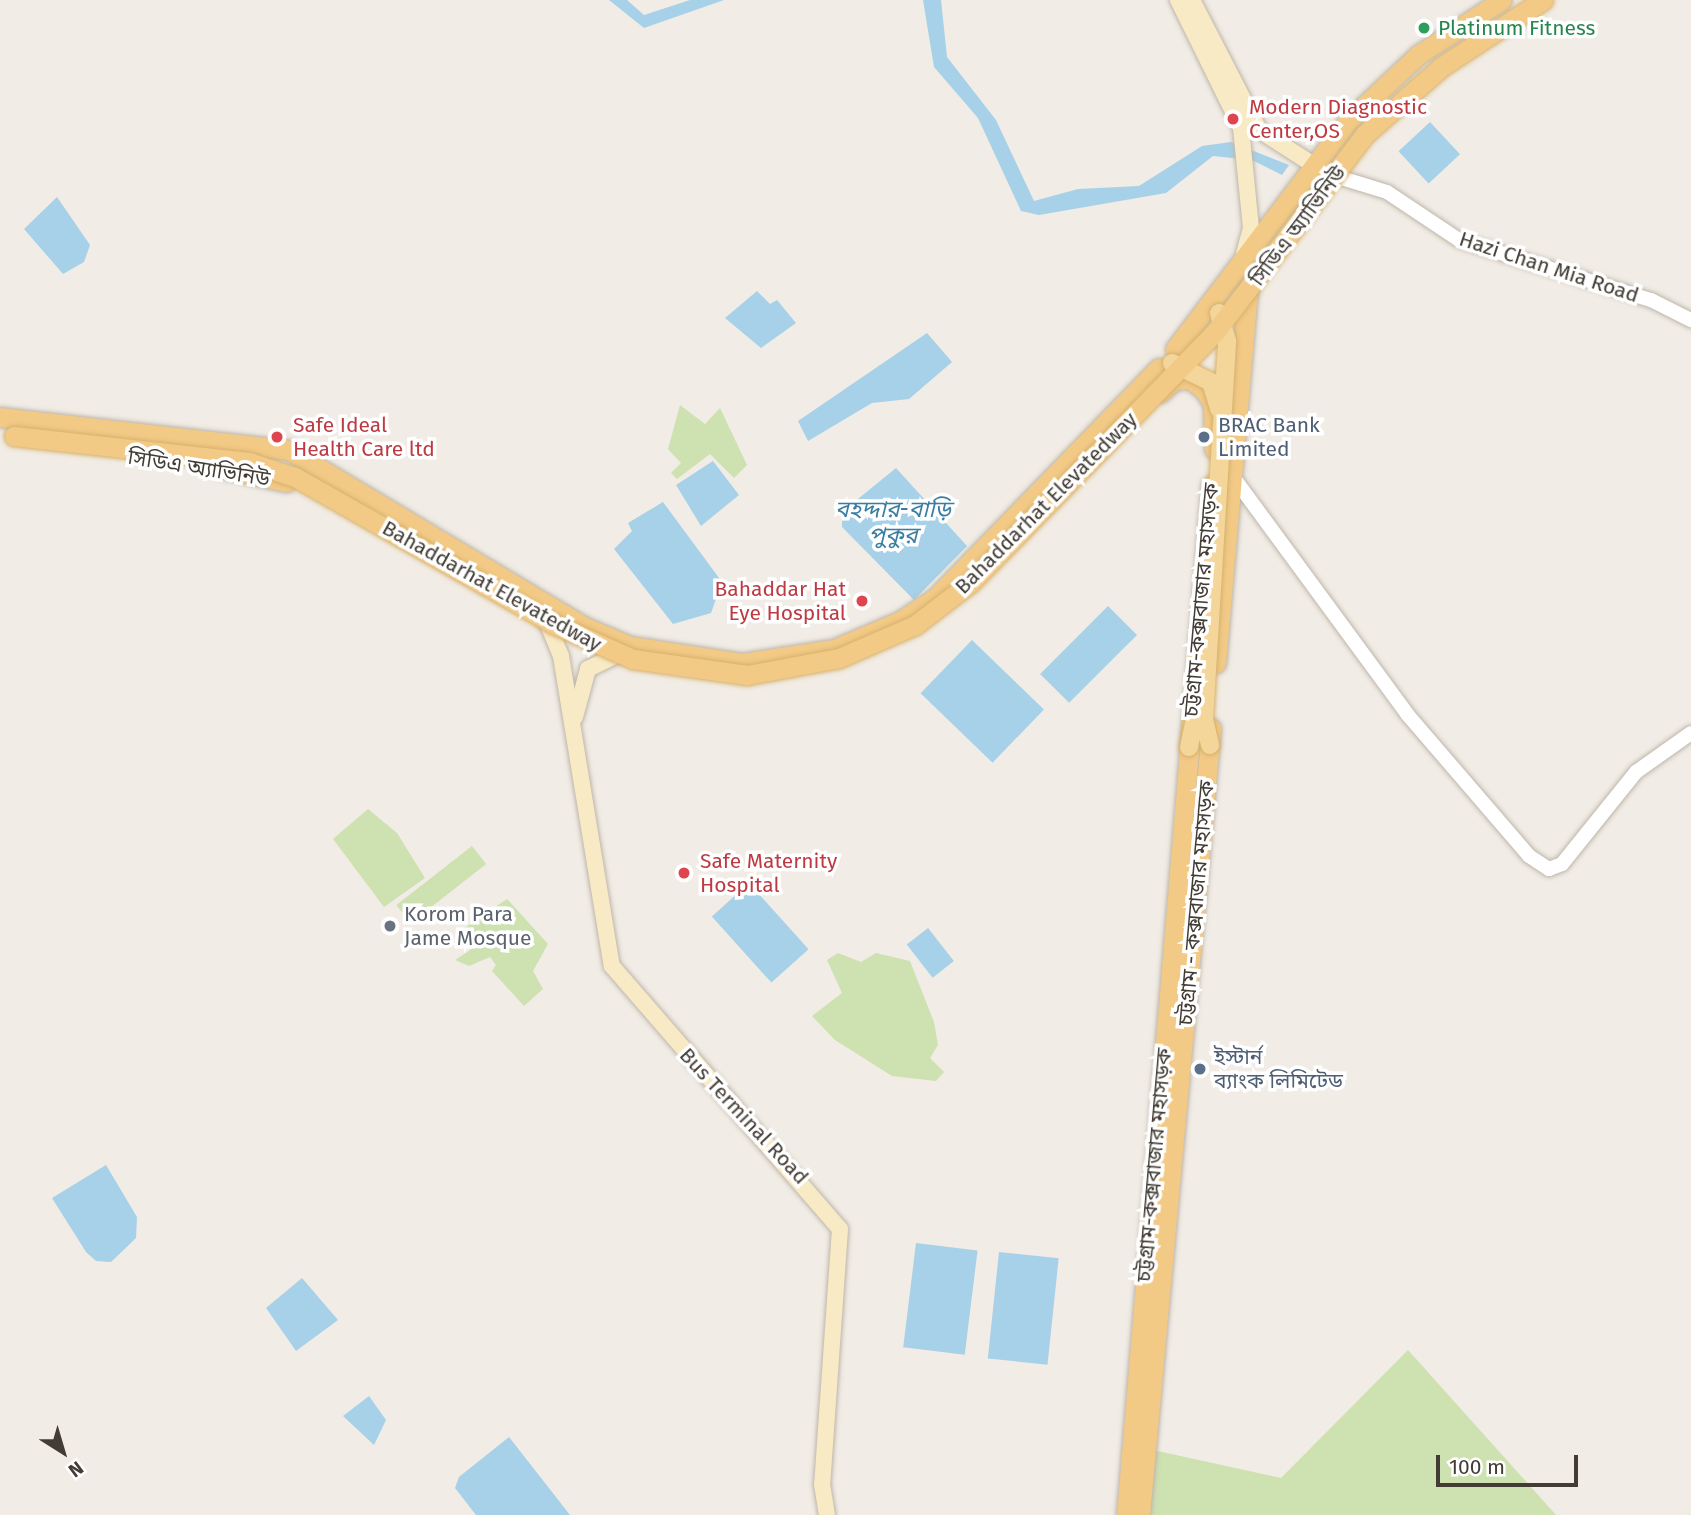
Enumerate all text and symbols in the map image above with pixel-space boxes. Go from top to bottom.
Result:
place label: Platinum Fitness [1438,15,1595,41]
marker: Platinum Fitness [1416,20,1432,36]
place label: Modern Diagnostic Center,OS [1249,94,1427,144]
marker: Modern Diagnostic Center,OS [1223,109,1243,129]
street label: সিডিএ অ্যাভিনিউ [1245,161,1351,291]
street label: Hazi Chan Mia Road [1456,226,1642,308]
street label: Bahaddarhat Elevatedway [950,407,1142,599]
place label: Safe Ideal Health Care ltd [293,412,435,462]
place label: BRAC Bank Limited [1218,412,1320,462]
marker: Safe Ideal Health Care ltd [267,427,287,447]
marker: BRAC Bank Limited [1196,429,1212,445]
street label: সিডিএ অ্যাভিনিউ [126,444,272,492]
street label: চট্টগ্রাম-কক্সবাজার মহাসড়ক [1178,482,1224,718]
water label: বহদ্দার-বাড়ি পুকুর [835,495,951,549]
street label: Bahaddarhat Elevatedway [378,515,606,657]
place label: Bahaddar Hat Eye Hospital [715,576,846,626]
marker: Bahaddar Hat Eye Hospital [852,591,872,611]
street label: চট্টগ্রাম - কক্সবাজার মহাসড়ক [1173,779,1219,1027]
place label: Safe Maternity Hospital [700,848,837,898]
marker: Safe Maternity Hospital [674,863,694,883]
place label: Korom Para Jame Mosque [404,901,531,951]
marker: Korom Para Jame Mosque [382,918,398,934]
street label: Bus Terminal Road [674,1043,814,1189]
place label: ইস্টার্ন ব্যাংক লিমিটেড [1214,1044,1343,1094]
street label: চট্টগ্রাম-কক্সবাজার মহাসড়ক [1131,1047,1177,1283]
marker: ইস্টার্ন ব্যাংক লিমিটেড [1192,1061,1208,1077]
north arrow [28,1417,98,1487]
scale bar [1439,1442,1581,1486]
text: 100 m [1449,1454,1505,1480]
text: N [64,1456,88,1482]

